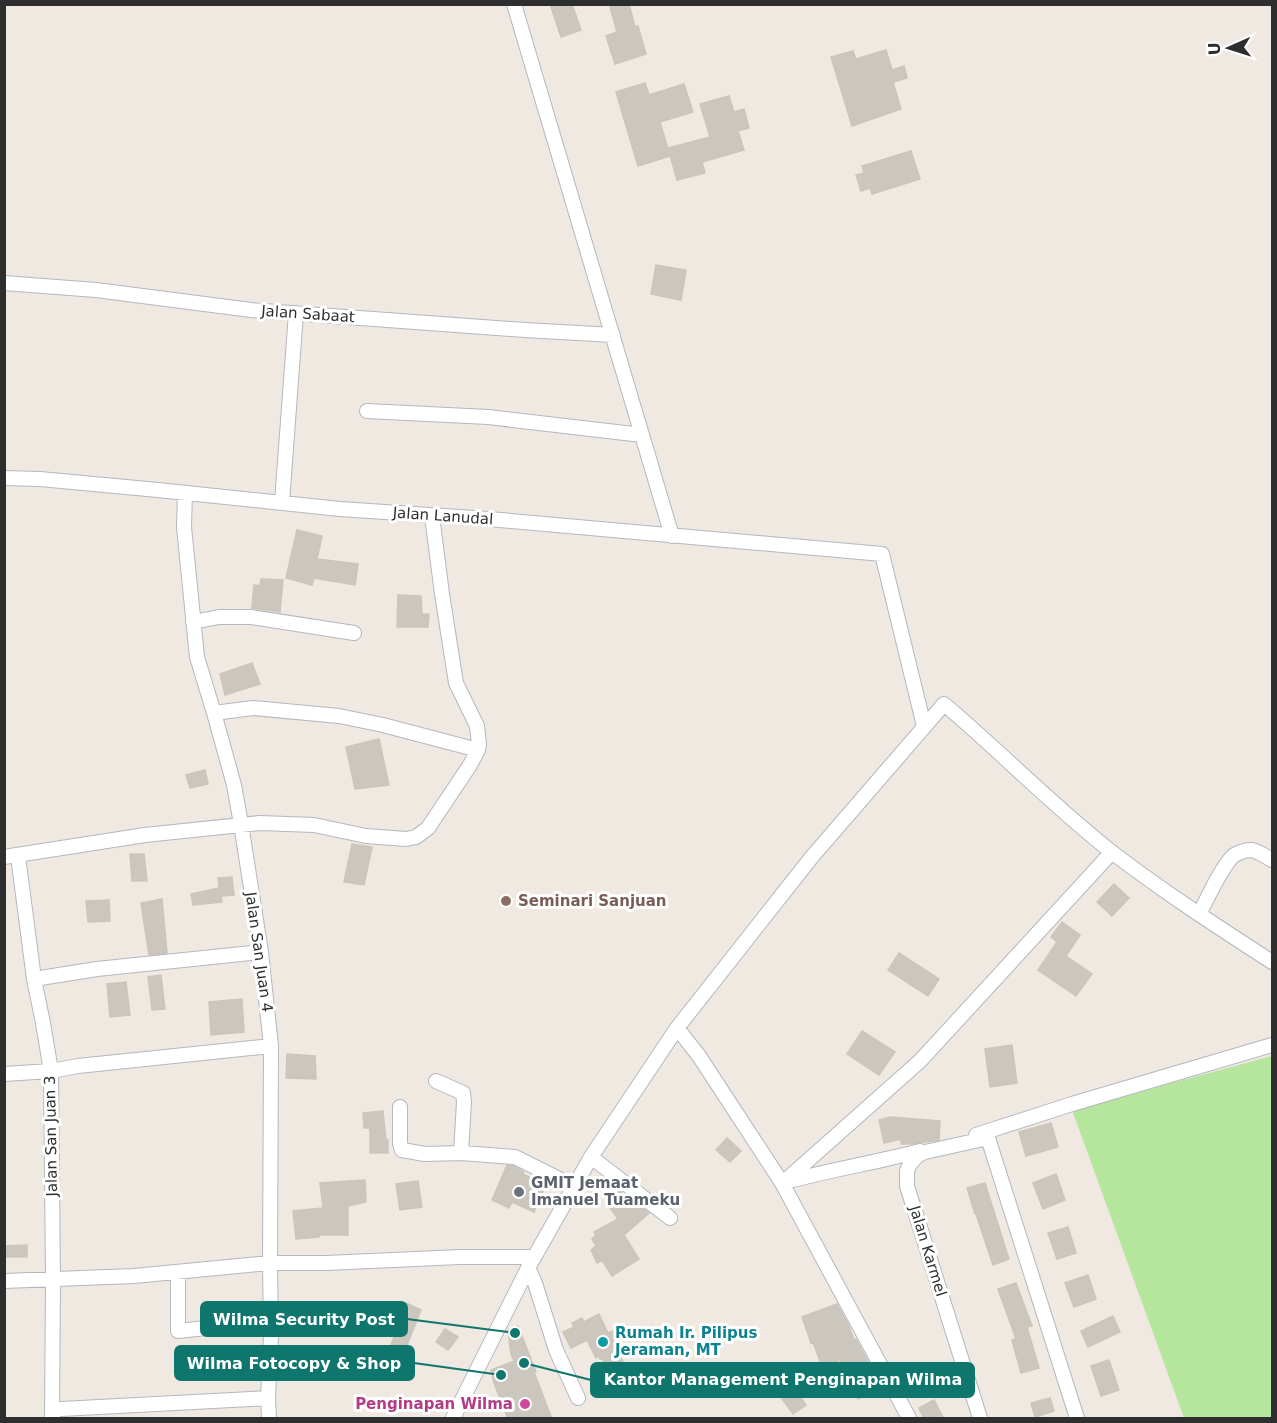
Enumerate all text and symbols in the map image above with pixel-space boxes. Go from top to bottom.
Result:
north arrow [1199,18,1259,78]
text: U [1205,42,1224,56]
street label: Jalan Sabaat [260,302,356,326]
street label: Jalan Lanudal [391,503,494,528]
street label: Jalan San Juan 4 [242,890,276,1013]
place label: Seminari Sanjuan [518,892,667,910]
marker: Seminari Sanjuan [499,894,513,908]
street label: Jalan San Juan 3 [41,1075,61,1198]
place label: GMIT Jemaat Imanuel Tuameku [531,1174,680,1209]
marker: GMIT Jemaat Imanuel Tuameku [512,1185,526,1199]
street label: Jalan Karmel [905,1202,950,1299]
callout: Wilma Security Post [201,1302,407,1336]
text: Wilma Security Post [213,1310,395,1329]
place label: Rumah Ir. Pilipus Jeraman, MT [614,1324,757,1359]
marker: Rumah Ir. Pilipus Jeraman, MT [596,1335,610,1349]
callout: Wilma Fotocopy & Shop [175,1346,414,1380]
text: Wilma Fotocopy & Shop [187,1354,401,1373]
callout: Kantor Management Penginapan Wilma [591,1363,974,1397]
text: Kantor Management Penginapan Wilma [604,1370,962,1389]
place label: Penginapan Wilma [355,1395,513,1413]
marker: Penginapan Wilma [518,1397,532,1411]

